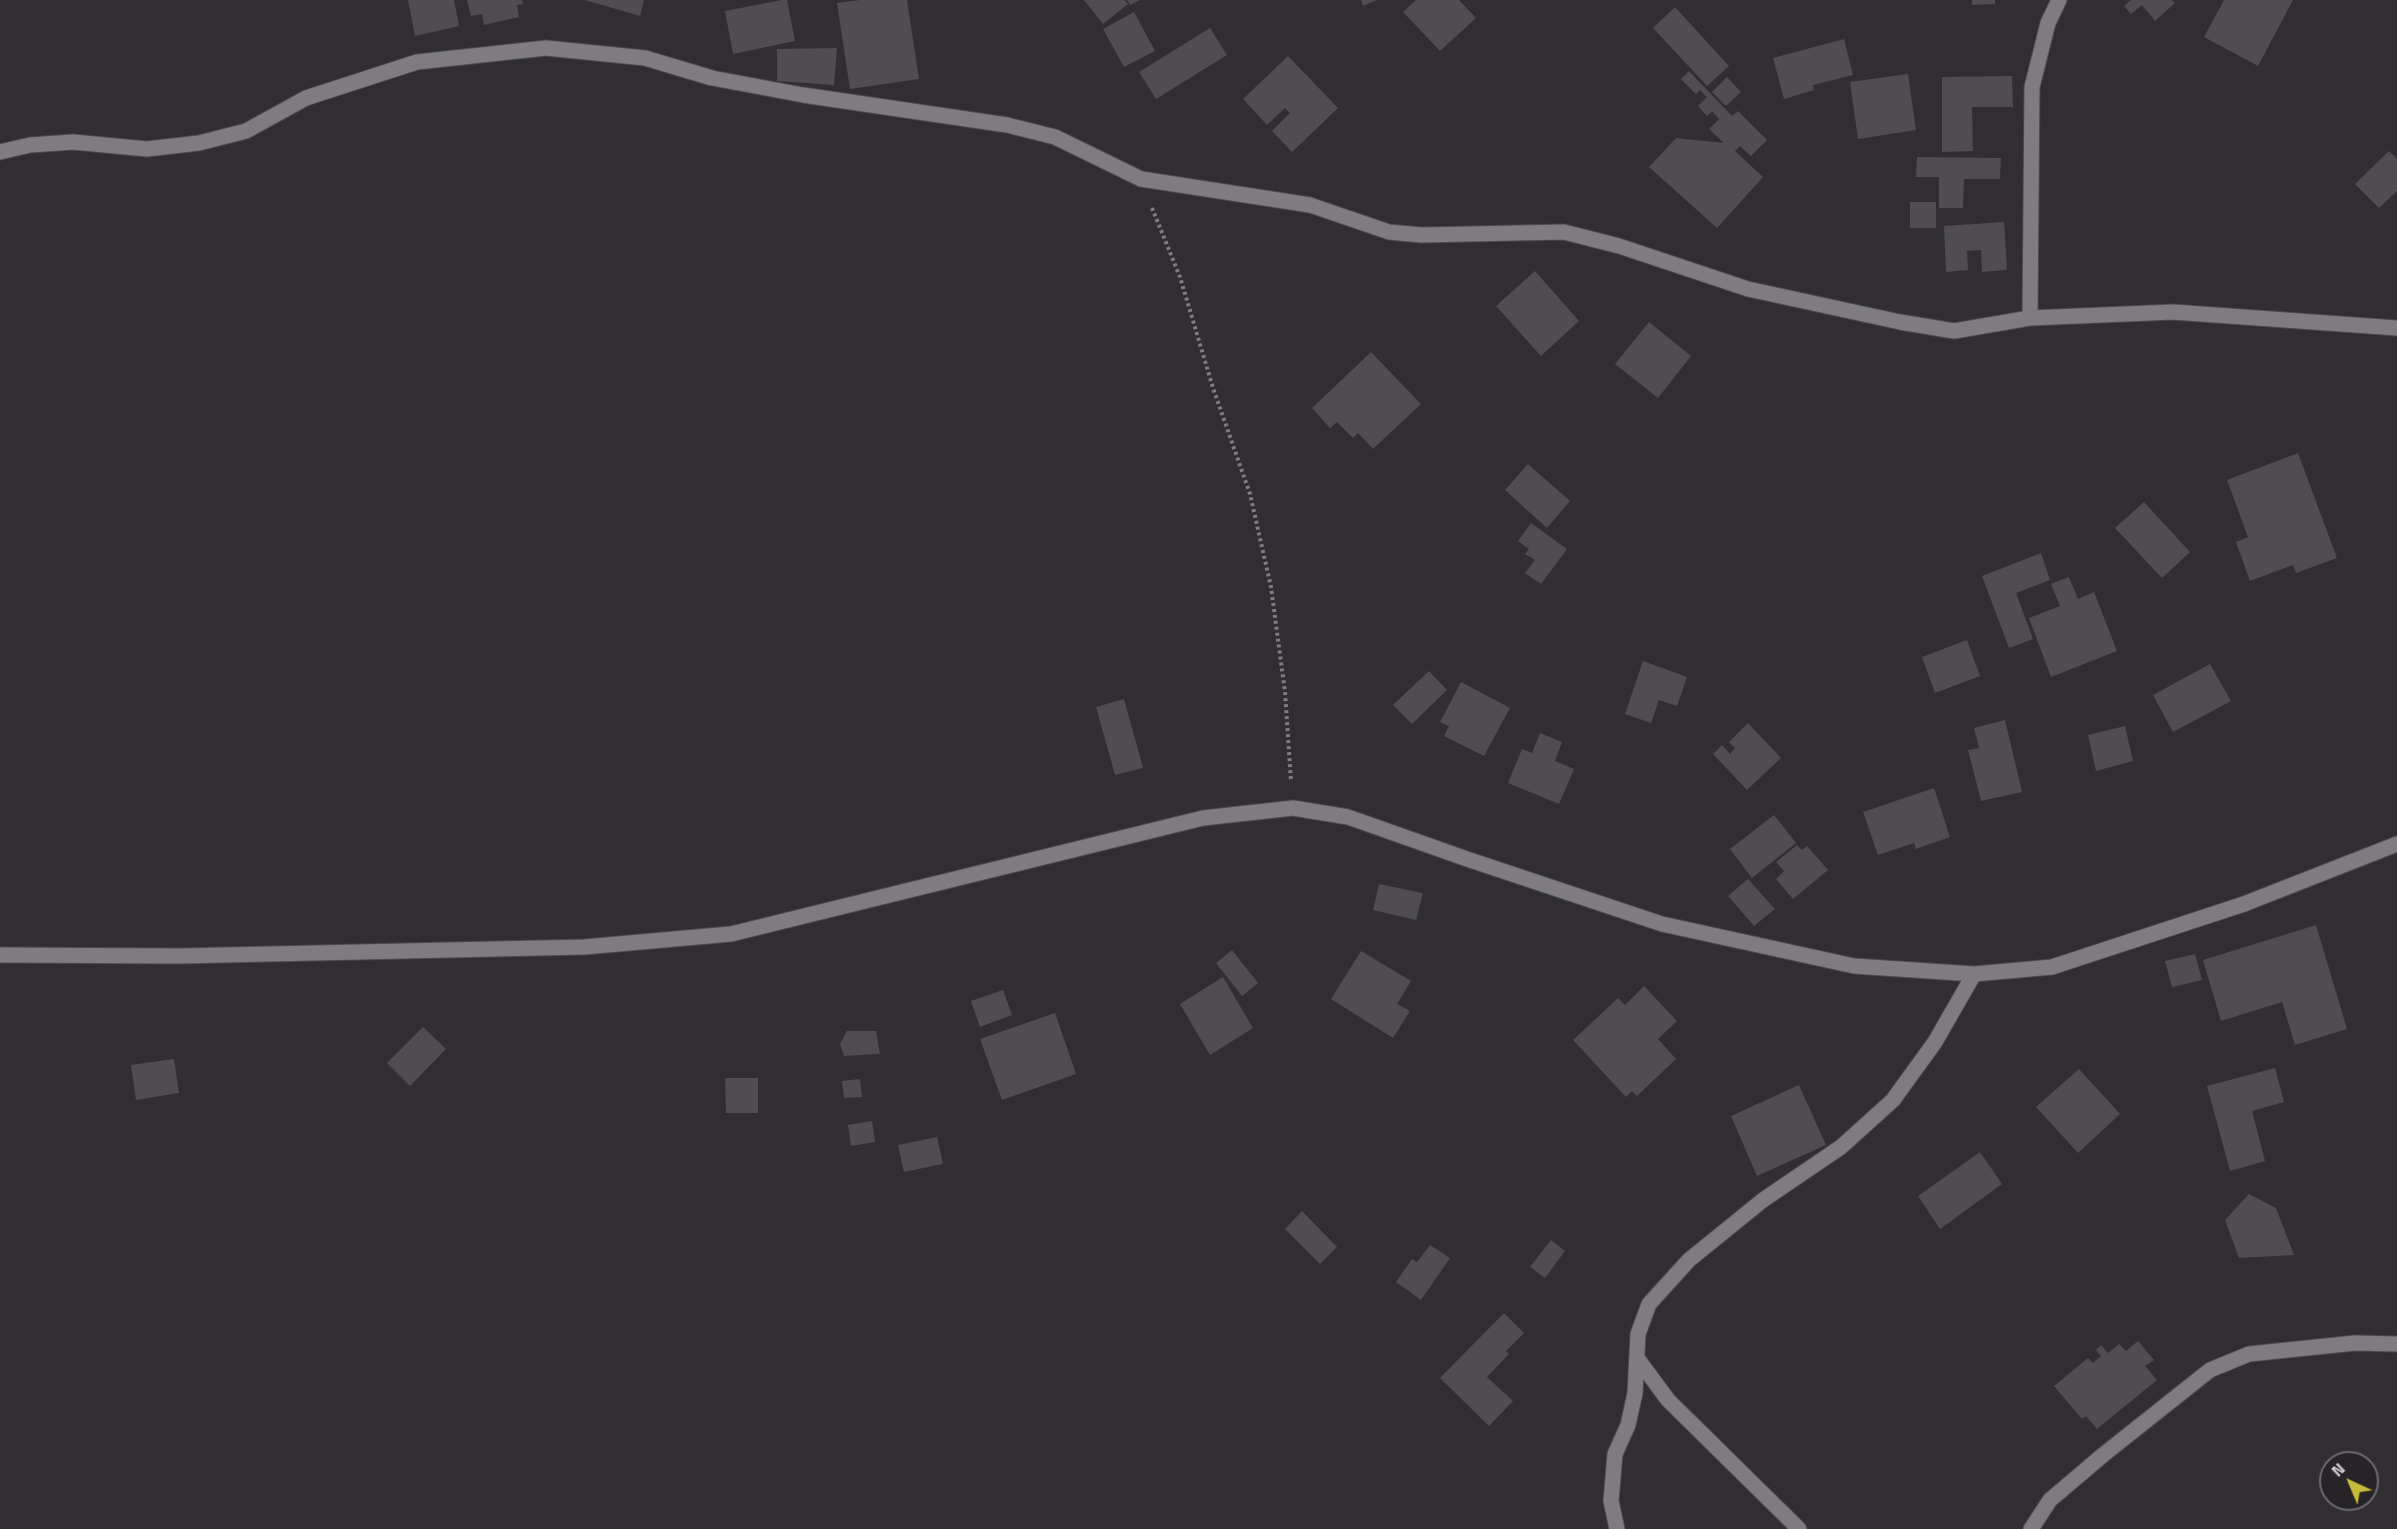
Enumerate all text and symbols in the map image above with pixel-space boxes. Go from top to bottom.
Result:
north arrow [2319,1451,2379,1511]
text: N [2326,1457,2350,1482]

